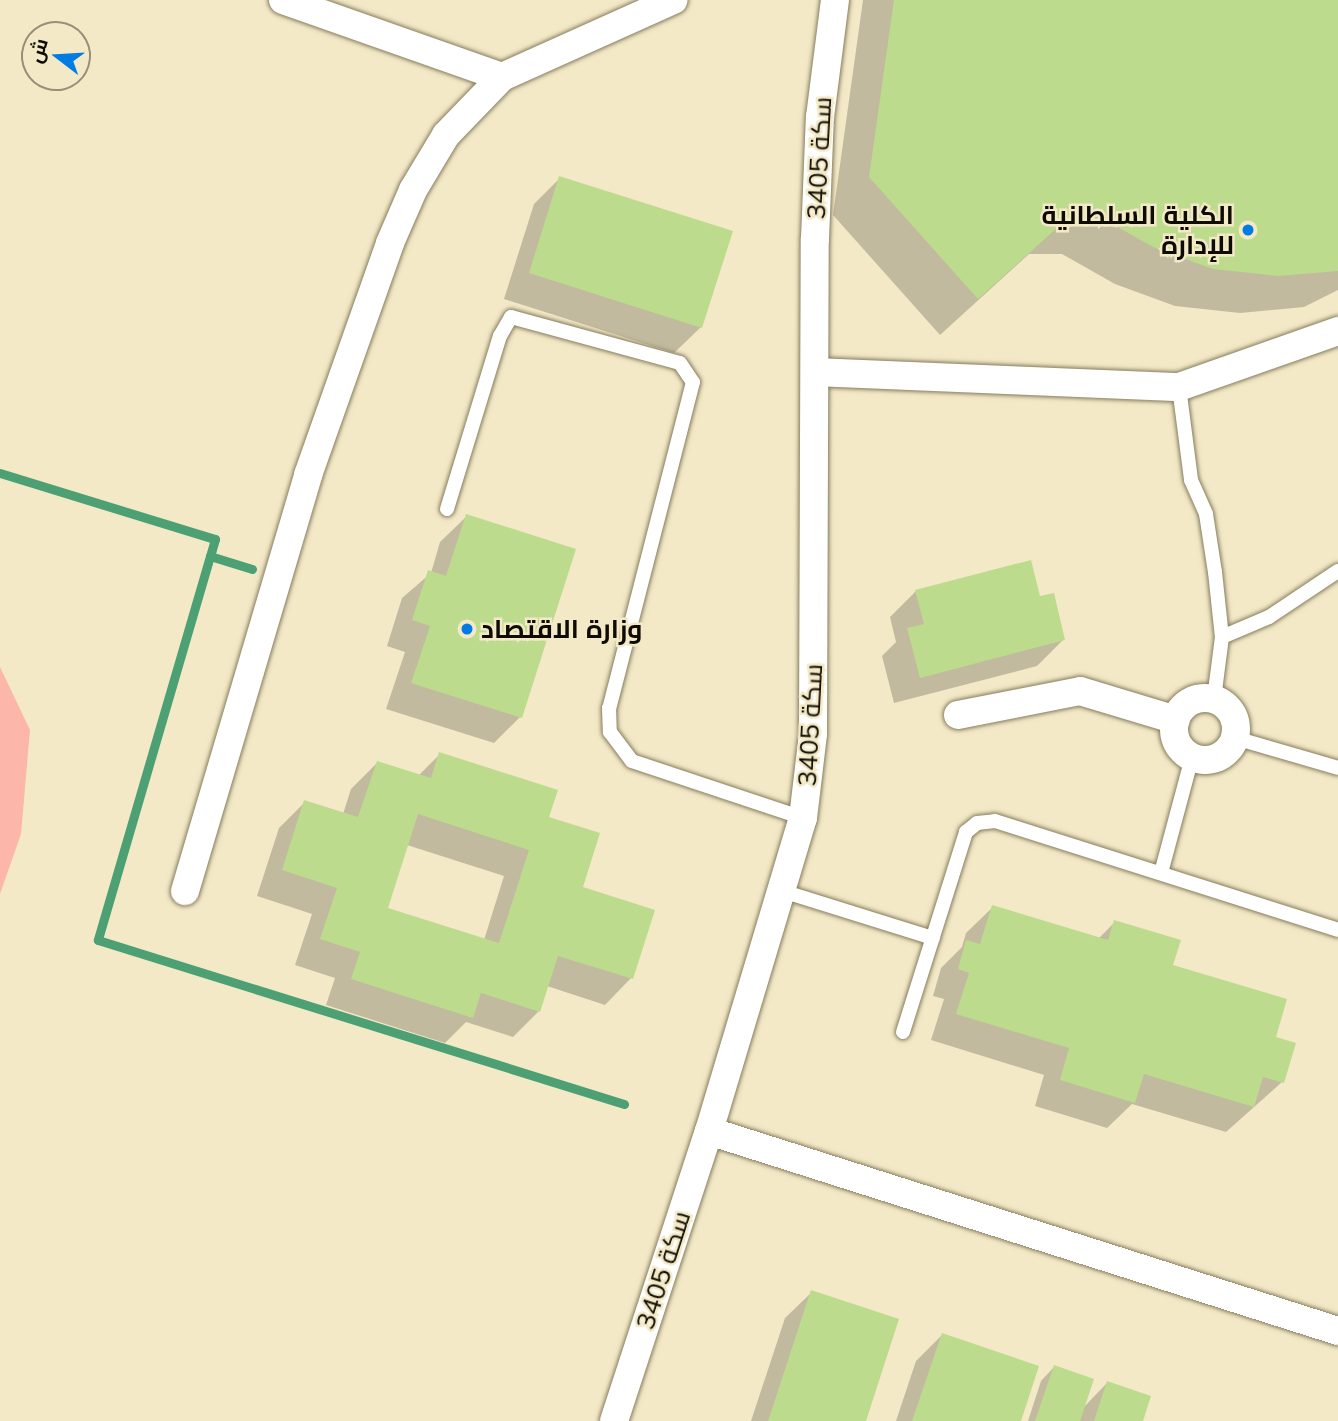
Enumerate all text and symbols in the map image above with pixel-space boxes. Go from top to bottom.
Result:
north arrow [21,21,91,91]
text: ش [23,35,53,66]
street label: سكة 3405 [800,96,838,220]
place label: الكلية السلطانية للإدارة [1042,199,1234,260]
marker: الكلية السلطانية للإدارة [1240,222,1256,238]
place label: وزارة الاقتصاد [481,613,642,645]
marker: وزارة الاقتصاد [459,621,475,637]
street label: سكة 3405 [791,663,829,787]
street label: سكة 3405 [629,1207,697,1333]

